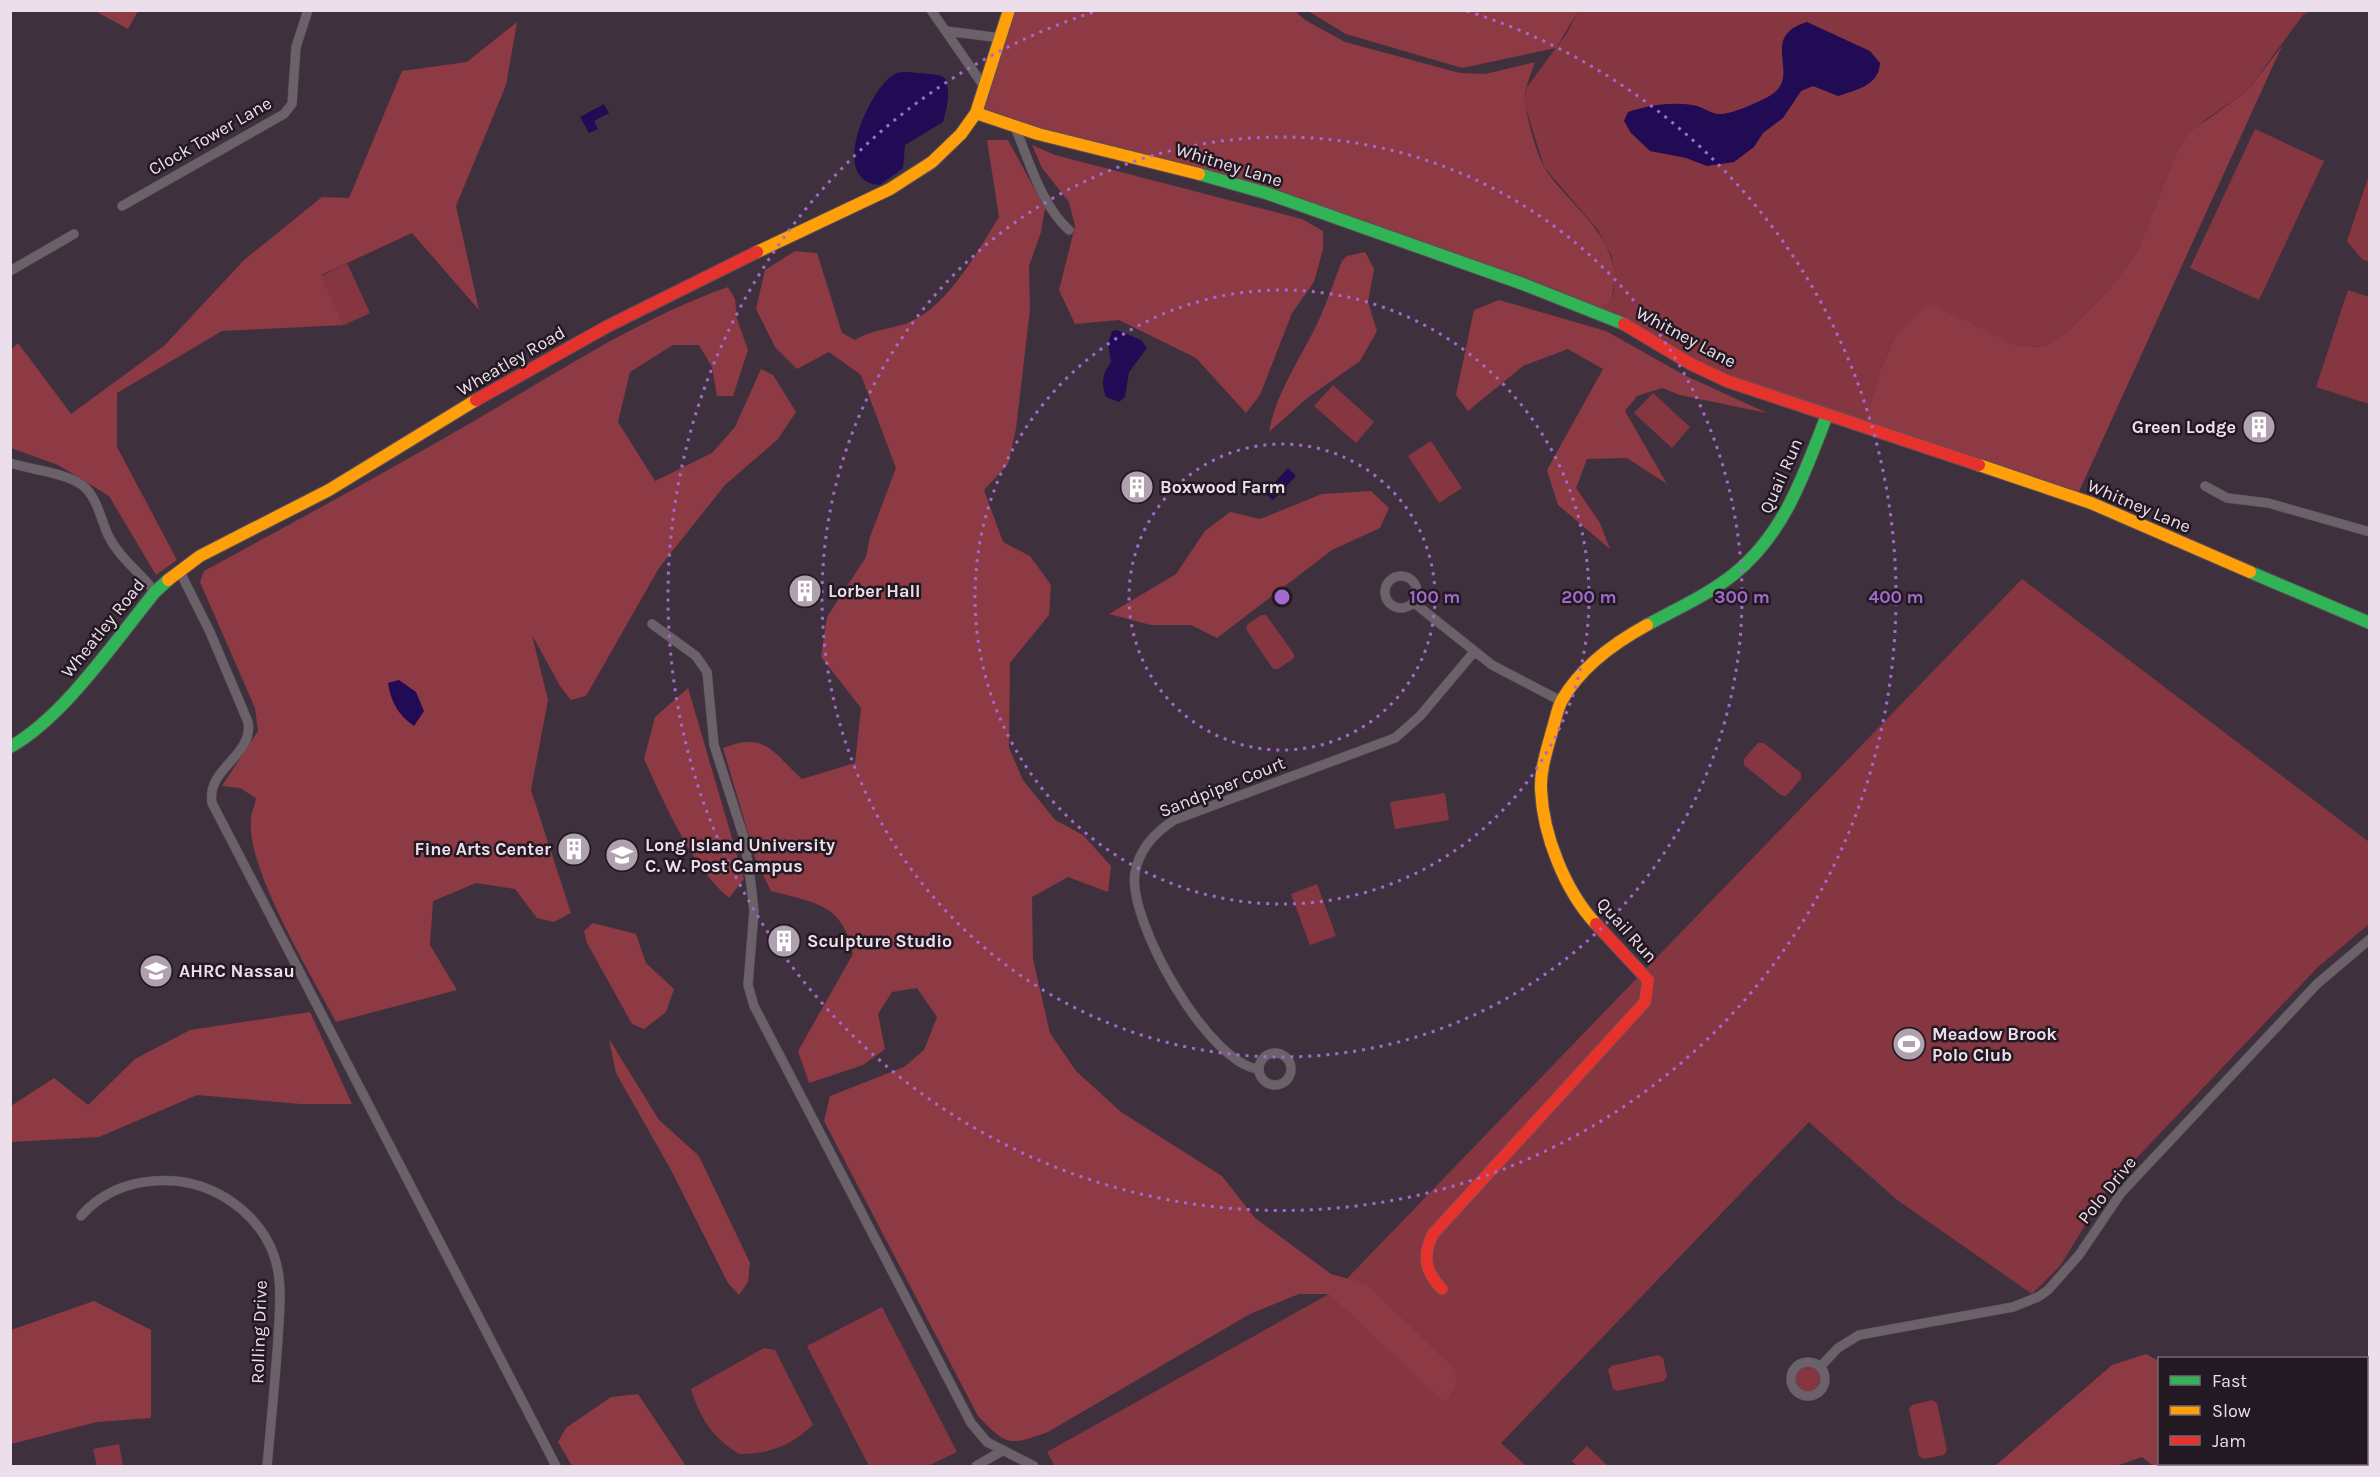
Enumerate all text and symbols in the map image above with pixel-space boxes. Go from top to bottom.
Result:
street label: Clock Tower Lane [145,92,275,180]
street label: Whitney Lane [1173,138,1285,192]
street label: Whitney Lane [1632,301,1740,373]
street label: Wheatley Road [453,321,569,401]
building icon: Green Lodge [2241,409,2277,445]
place label: Green Lodge [2132,416,2236,438]
street label: Quail Run [1755,435,1807,517]
building icon: Boxwood Farm [1119,469,1155,505]
street label: Whitney Lane [2084,474,2194,538]
place label: Boxwood Farm [1160,476,1286,498]
building icon: Lorber Hall [787,573,823,609]
street label: Wheatley Road [56,574,150,682]
place label: Lorber Hall [828,580,921,602]
text: 100 m [1410,586,1460,608]
text: 200 m [1561,586,1617,608]
text: 300 m [1714,586,1770,608]
text: 400 m [1868,586,1924,608]
centre of rings [1272,587,1292,607]
street label: Sandpiper Court [1156,752,1288,822]
building icon: Fine Arts Center [556,831,592,867]
place label: Long Island University C. W. Post Campus [645,834,835,877]
school or university icon: Long Island University C. W. Post Campus [604,837,640,873]
place label: Fine Arts Center [415,838,551,860]
street label: Quail Run [1592,893,1662,967]
building icon: Sculpture Studio [766,923,802,959]
place label: Sculpture Studio [807,930,952,952]
school or university icon: AHRC Nassau [138,953,174,989]
place label: AHRC Nassau [179,960,295,982]
place label: Meadow Brook Polo Club [1932,1023,2057,1066]
sports icon: Meadow Brook Polo Club [1891,1026,1927,1062]
street label: Polo Drive [2073,1152,2141,1228]
street label: Rolling Drive [246,1280,272,1384]
legend [2158,1357,2368,1465]
text: Fast [2212,1370,2247,1392]
text: Slow [2212,1400,2251,1422]
text: Jam [2212,1430,2246,1452]

